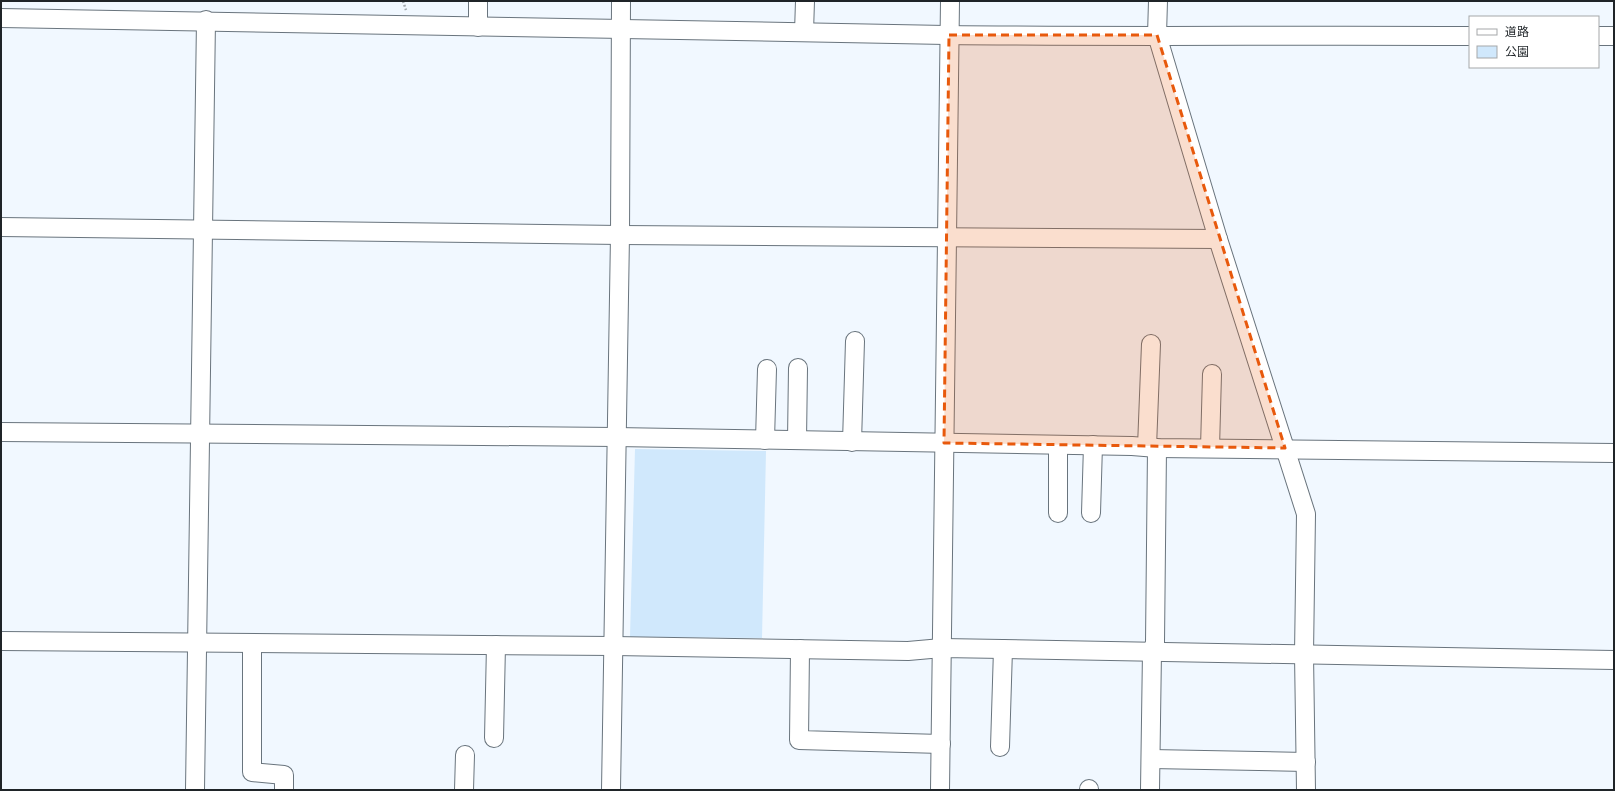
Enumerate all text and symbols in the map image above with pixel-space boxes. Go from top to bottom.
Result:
legend [1469,16,1599,68]
text: 道路 [1505,25,1529,38]
text: 公園 [1505,46,1529,58]

